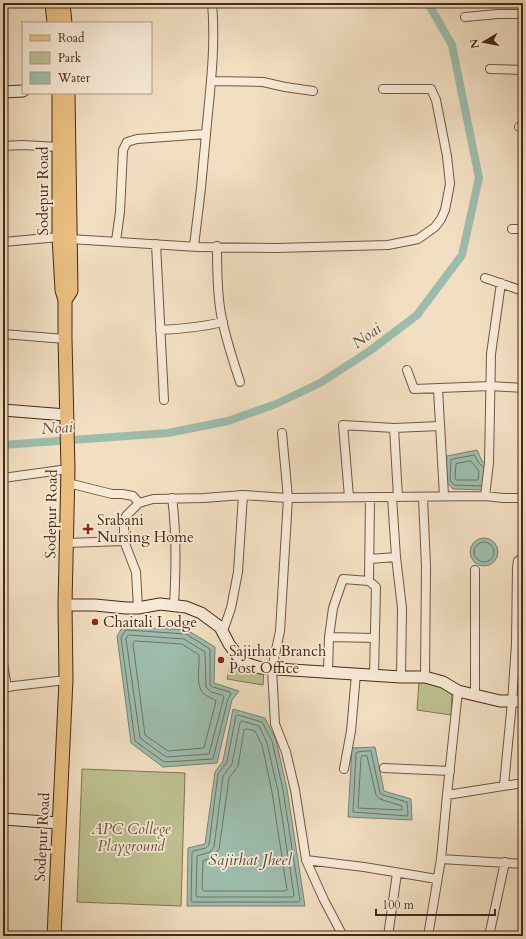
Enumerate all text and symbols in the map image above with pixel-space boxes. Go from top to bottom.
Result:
legend [22,22,152,94]
north arrow [464,22,504,62]
text: Road [58,30,85,46]
text: N [466,37,483,50]
text: Park [58,50,82,66]
text: Water [57,70,91,86]
street label: Sodepur Road [33,146,53,236]
water label: Noai [347,317,386,354]
water label: Noai [41,416,74,440]
street label: Sodepur Road [40,469,62,559]
place label: Srabani Nursing Home [97,510,194,547]
marker: Srabani Nursing Home [82,523,94,535]
place label: Chaitali Lodge [103,612,197,632]
marker: Chaitali Lodge [90,617,100,627]
place label: Sajirhat Branch Post Office [229,641,327,678]
marker: Sajirhat Branch Post Office [216,655,226,665]
street label: Sodepur Road [30,792,54,882]
park label: APC College Playground [90,819,171,856]
water label: Sajirhat Jheel [208,849,292,871]
scale bar [376,891,495,917]
text: 100 m [382,897,415,913]

